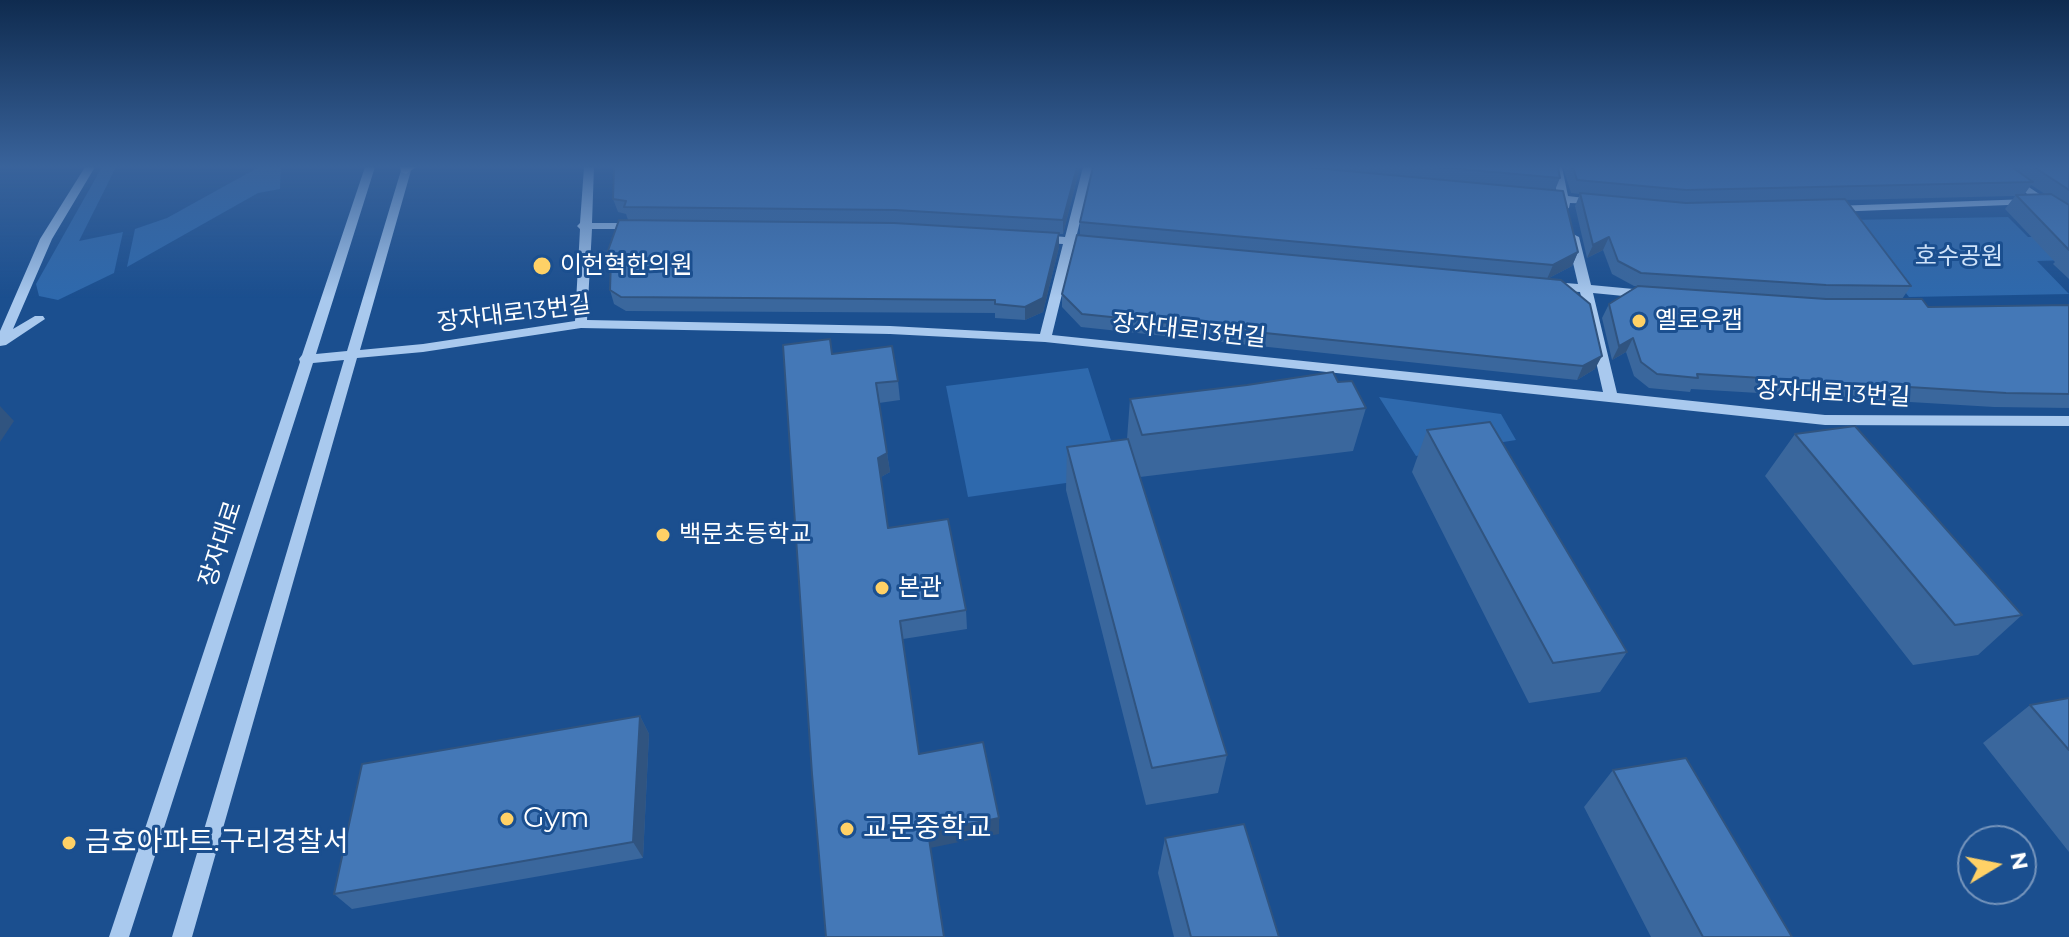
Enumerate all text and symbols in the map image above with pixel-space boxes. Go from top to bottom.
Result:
park label: 호수공원 [1915,243,2003,271]
place label: 이헌혁한의원 [560,252,692,280]
marker: 이헌혁한의원 [531,255,553,277]
street label: 장자대로13번길 [435,290,593,338]
place label: 옐로우캡 [1655,307,1743,335]
street label: 장자대로13번길 [1111,309,1267,353]
marker: 옐로우캡 [1630,312,1648,330]
street label: 장자대로13번길 [1755,376,1911,412]
street label: 장자대로 [194,498,248,590]
place label: 백문초등학교 [679,521,811,549]
marker: 백문초등학교 [654,526,672,544]
place label: 본관 [898,574,942,602]
marker: 본관 [873,579,891,597]
place label: Gym [523,802,590,836]
marker: Gym [498,810,516,828]
place label: 교문중학교 [863,812,992,846]
marker: 교문중학교 [838,820,856,838]
north arrow [1957,825,2037,905]
place label: 금호아파트.구리경찰서 [85,826,349,860]
marker: 금호아파트.구리경찰서 [60,834,78,852]
text: N [2004,850,2034,872]

